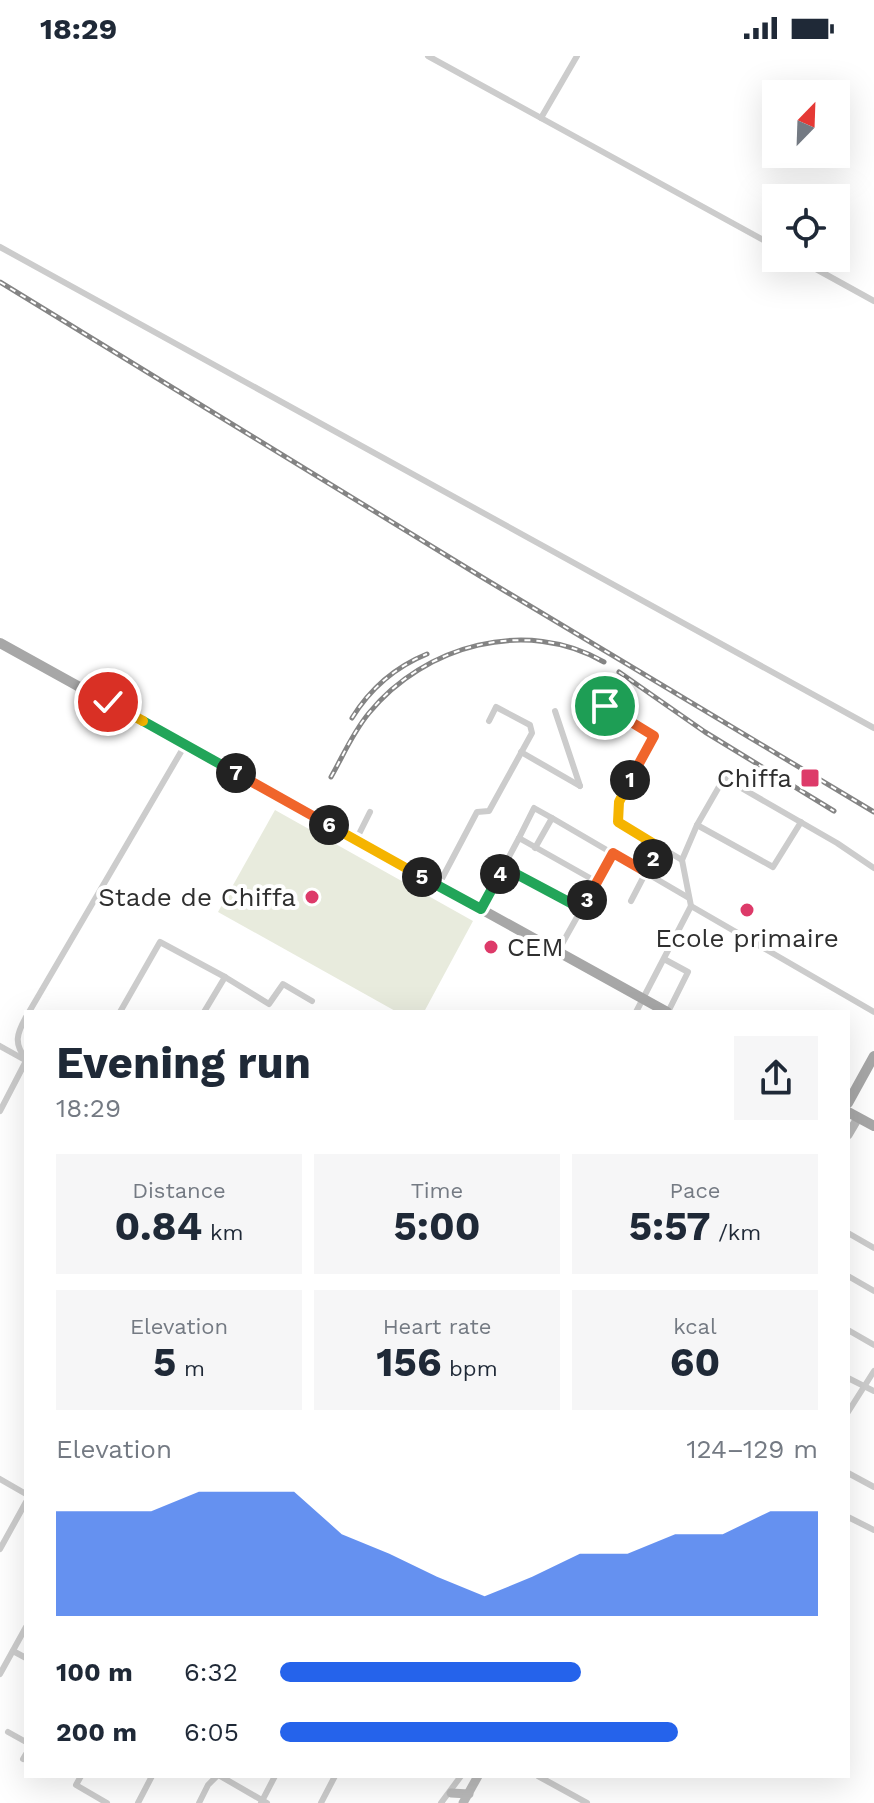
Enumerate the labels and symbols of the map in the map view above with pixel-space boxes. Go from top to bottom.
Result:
north arrow [762,80,850,168]
pin [74,668,142,736]
pin [571,672,639,740]
pin: 7 [216,753,256,793]
pin: 1 [610,760,650,800]
place label: Chiffa [717,763,792,793]
marker: Chiffa [799,767,821,789]
pin: 6 [309,805,349,845]
pin: 2 [633,839,673,879]
pin: 4 [480,854,520,894]
pin: 5 [402,857,442,897]
pin: 3 [567,880,607,920]
place label: Stade de Chiffa [98,882,296,912]
marker: Stade de Chiffa [303,888,321,906]
marker: Ecole primaire [738,901,756,919]
place label: Ecole primaire [655,923,839,953]
place label: CEM [507,932,564,962]
marker: CEM [482,938,500,956]

